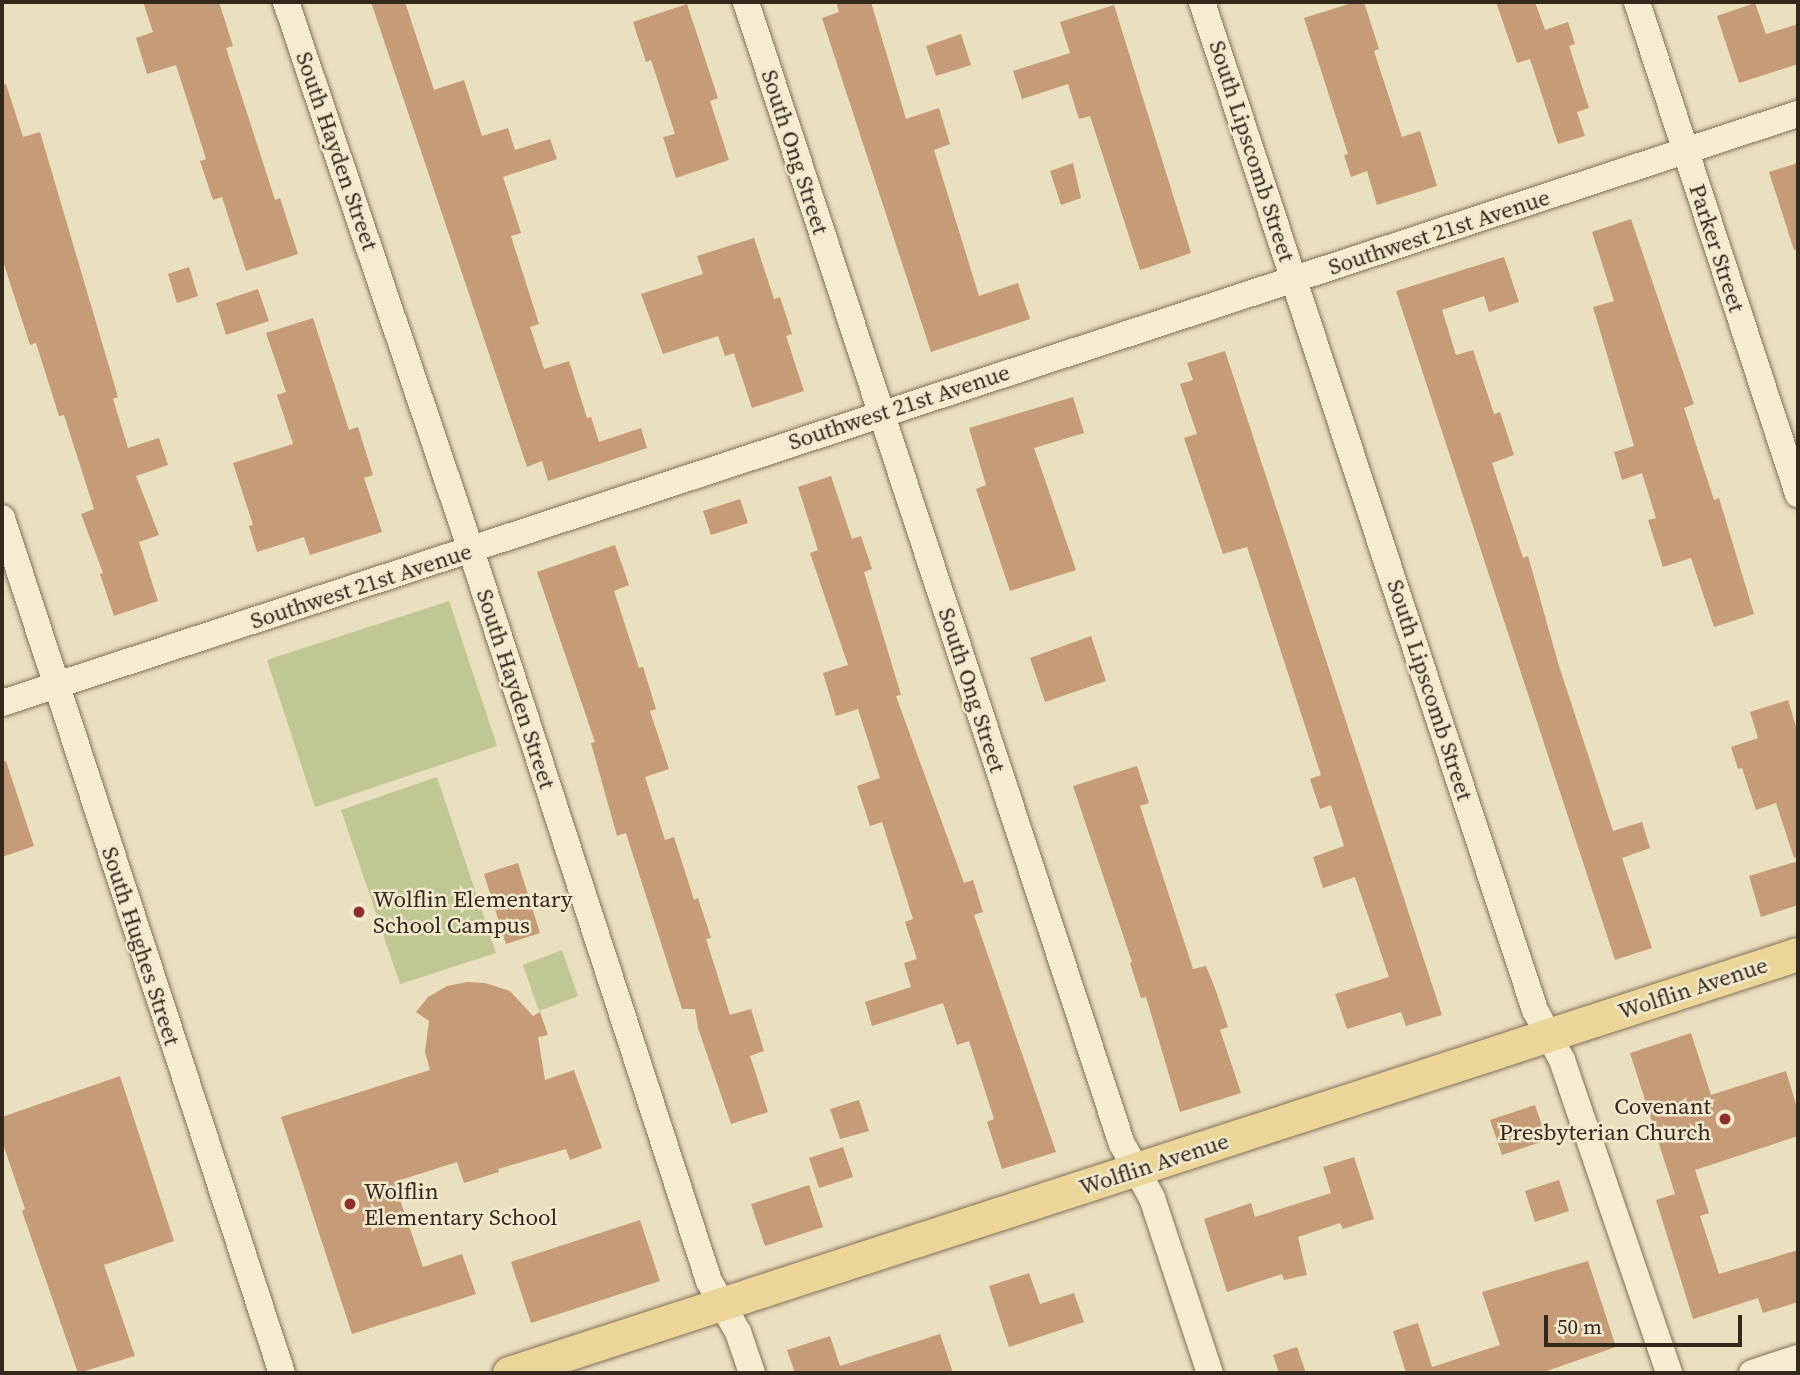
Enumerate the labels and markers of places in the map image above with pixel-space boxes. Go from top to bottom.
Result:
place label: Wolflin Elementary School Campus [373,885,573,939]
marker: Wolflin Elementary School Campus [351,904,367,920]
place label: Covenant Presbyterian Church [1499,1092,1711,1146]
marker: Covenant Presbyterian Church [1717,1111,1733,1127]
place label: Wolflin Elementary School [364,1177,557,1231]
marker: Wolflin Elementary School [342,1196,358,1212]

